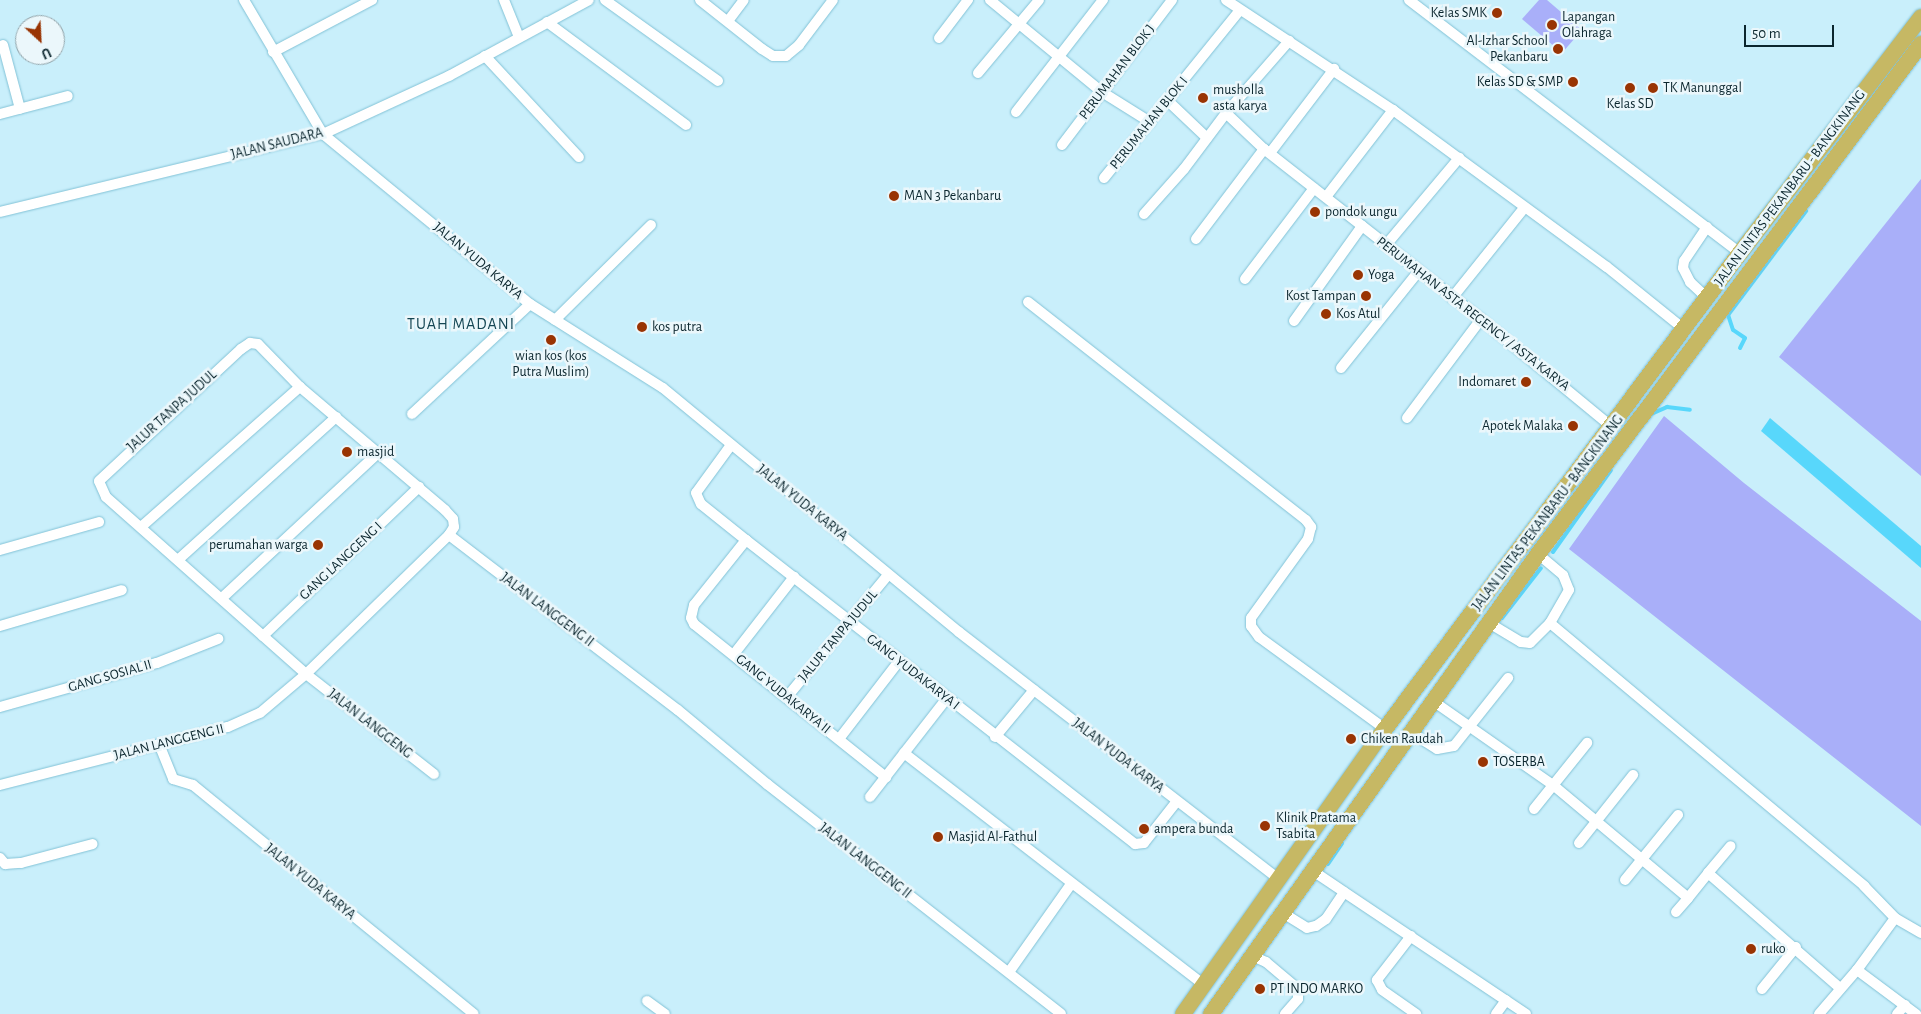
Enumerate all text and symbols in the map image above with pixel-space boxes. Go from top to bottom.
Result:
place label: Kelas SMK [1430,5,1487,21]
marker: Kelas SMK [1491,7,1503,19]
place label: Lapangan Olahraga [1562,9,1615,41]
north arrow [15,15,65,65]
scale bar [1746,15,1836,47]
marker: Lapangan Olahraga [1546,19,1558,31]
street label: PERUMAHAN BLOK J [1076,21,1158,123]
text: 50 m [1752,26,1781,41]
place label: Al-Izhar School Pekanbaru [1466,33,1548,65]
marker: Al-Izhar School Pekanbaru [1552,43,1564,55]
text: U [39,44,53,61]
street label: PERUMAHAN BLOK I [1106,73,1192,173]
place label: Kelas SD & SMP [1477,74,1563,90]
marker: Kelas SD & SMP [1567,76,1579,88]
place label: TK Manunggal [1663,80,1742,96]
place label: musholla asta karya [1213,82,1267,114]
marker: Kelas SD [1624,82,1636,94]
marker: TK Manunggal [1647,82,1659,94]
street label: JALAN LINTAS PEKANBARU - BANGKINANG [1711,87,1869,289]
marker: musholla asta karya [1197,92,1209,104]
place label: Kelas SD [1607,96,1653,112]
street label: JALAN SAUDARA [229,124,325,164]
place label: MAN 3 Pekanbaru [904,188,1001,204]
marker: MAN 3 Pekanbaru [888,190,900,202]
place label: pondok ungu [1325,204,1397,220]
marker: pondok ungu [1309,206,1321,218]
street label: JALAN YUDA KARYA [430,219,526,303]
street label: PERUMAHAN ASTA REGENCY / ASTA KARYA [1373,233,1573,395]
place label: Yoga [1368,267,1394,283]
marker: Yoga [1352,269,1364,281]
place label: Kost Tampan [1286,288,1356,304]
marker: Kost Tampan [1360,290,1372,302]
place label: Kos Atul [1336,306,1381,322]
marker: Kos Atul [1320,308,1332,320]
district label: TUAH MADANI [406,314,516,334]
place label: kos putra [652,319,702,335]
marker: kos putra [636,321,648,333]
marker: wian kos (kos Putra Muslim) [545,334,557,346]
place label: wian kos (kos Putra Muslim) [512,348,590,381]
street label: JALUR TANPA JUDUL [124,366,220,456]
place label: Indomaret [1458,374,1516,390]
marker: Indomaret [1520,376,1532,388]
street label: JALAN LINTAS PEKANBARU - BANGKINANG [1469,412,1627,614]
place label: Apotek Malaka [1482,418,1563,434]
marker: Apotek Malaka [1567,420,1579,432]
place label: masjid [357,444,394,460]
marker: masjid [341,446,353,458]
street label: JALAN YUDA KARYA [753,461,851,545]
street label: GANG LANGGENG I [296,518,386,604]
place label: perumahan warga [209,537,308,553]
marker: perumahan warga [312,539,324,551]
street label: JALAN LANGGENG II [497,569,597,651]
street label: JALUR TANPA JUDUL [795,587,881,685]
street label: GANG YUDAKARYA I [863,630,963,714]
street label: GANG YUDAKARYA II [732,651,834,737]
street label: GANG SOSIAL II [66,656,154,696]
street label: JALAN LANGGENG [324,686,416,762]
street label: JALAN YUDA KARYA [1069,715,1167,797]
street label: JALAN LANGGENG II [112,720,226,764]
place label: Chiken Raudah [1361,731,1443,747]
marker: Chiken Raudah [1345,733,1357,745]
place label: TOSERBA [1493,754,1545,770]
marker: TOSERBA [1477,756,1489,768]
place label: Klinik Pratama Tsabita [1276,810,1356,842]
marker: Klinik Pratama Tsabita [1258,819,1272,833]
street label: JALAN LANGGENG II [815,820,915,902]
place label: ampera bunda [1154,821,1233,837]
marker: ampera bunda [1138,823,1150,835]
place label: Masjid Al-Fathul [948,829,1037,845]
marker: Masjid Al-Fathul [932,831,944,843]
street label: JALAN YUDA KARYA [261,840,359,924]
place label: ruko [1761,941,1786,957]
marker: ruko [1745,943,1757,955]
place label: PT INDO MARKO [1270,981,1363,997]
marker: PT INDO MARKO [1254,983,1266,995]

